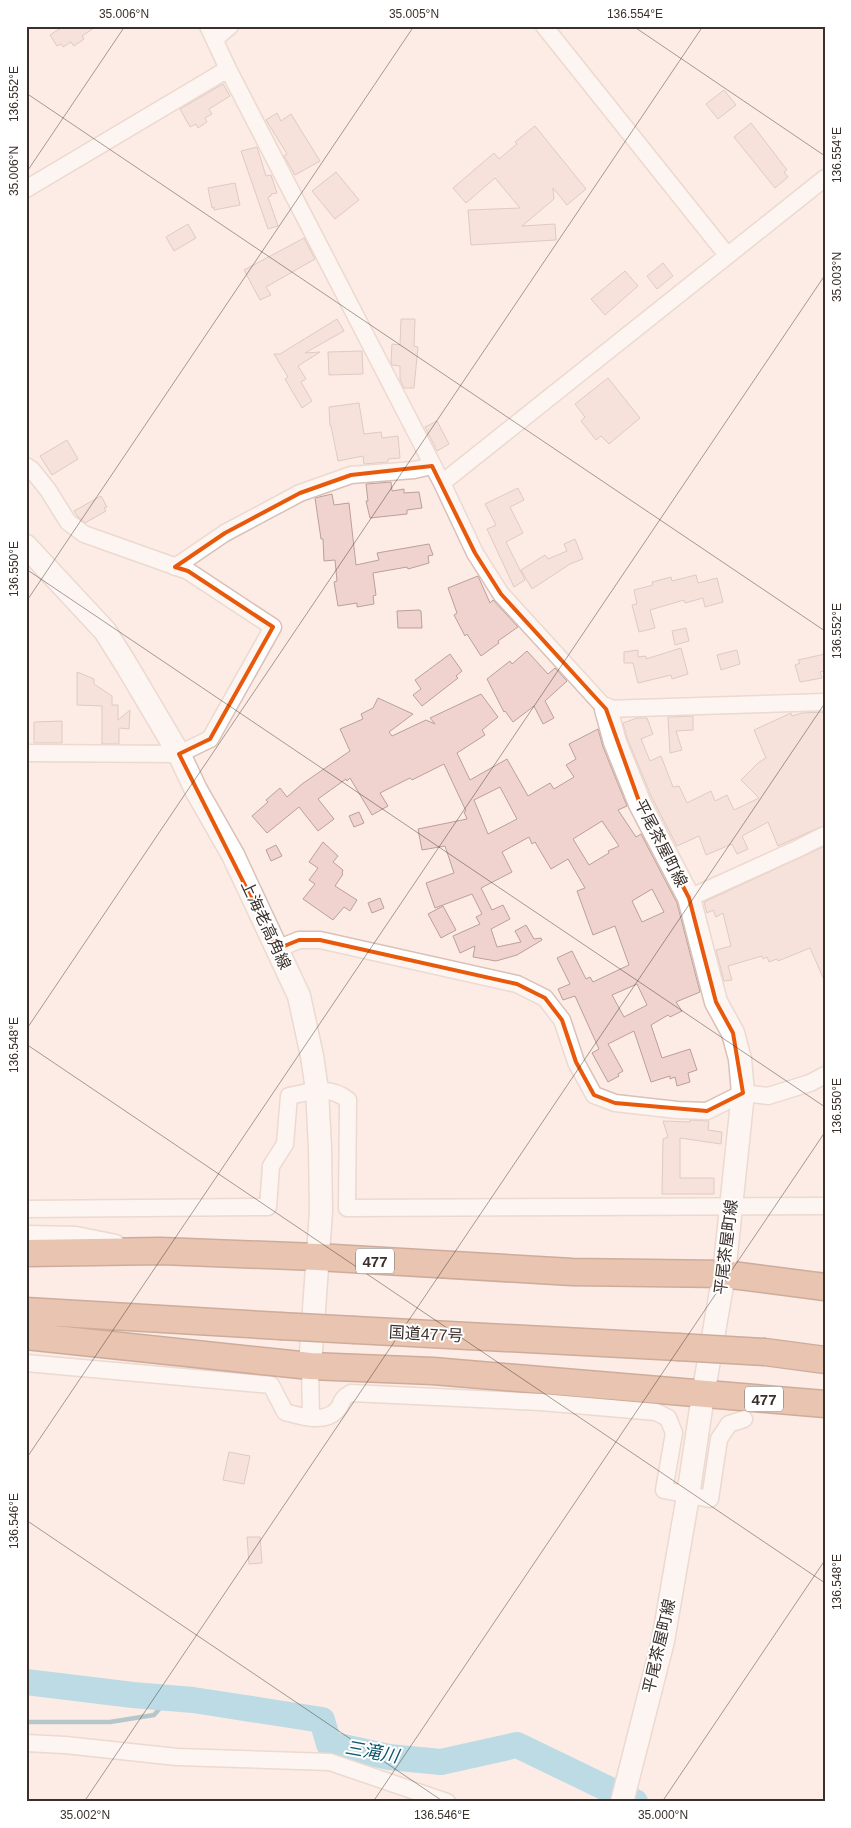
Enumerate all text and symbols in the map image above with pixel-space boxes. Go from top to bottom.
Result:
text: 35.006°N [99,7,149,21]
text: 35.005°N [389,7,439,21]
text: 136.554°E [607,7,663,21]
text: 136.552°E [7,66,21,122]
text: 136.554°E [830,127,844,183]
text: 35.006°N [7,146,21,196]
text: 35.003°N [830,252,844,302]
text: 136.550°E [7,541,21,597]
text: 136.552°E [830,603,844,659]
street label: 平尾茶屋町線 [632,796,690,890]
street label: 上海老高角線 [238,878,294,972]
text: 136.548°E [7,1017,21,1073]
text: 136.550°E [830,1078,844,1134]
street label: 平尾茶屋町線 [712,1198,740,1296]
road number: 477 [356,1248,394,1274]
street label: 国道477号 [388,1324,464,1344]
road number: 477 [745,1386,783,1412]
text: 136.546°E [7,1493,21,1549]
text: 136.548°E [830,1554,844,1610]
street label: 平尾茶屋町線 [640,1597,678,1695]
water label: 三滝川 [344,1737,402,1767]
text: 35.002°N [60,1808,110,1822]
text: 136.546°E [414,1808,470,1822]
text: 35.000°N [638,1808,688,1822]

